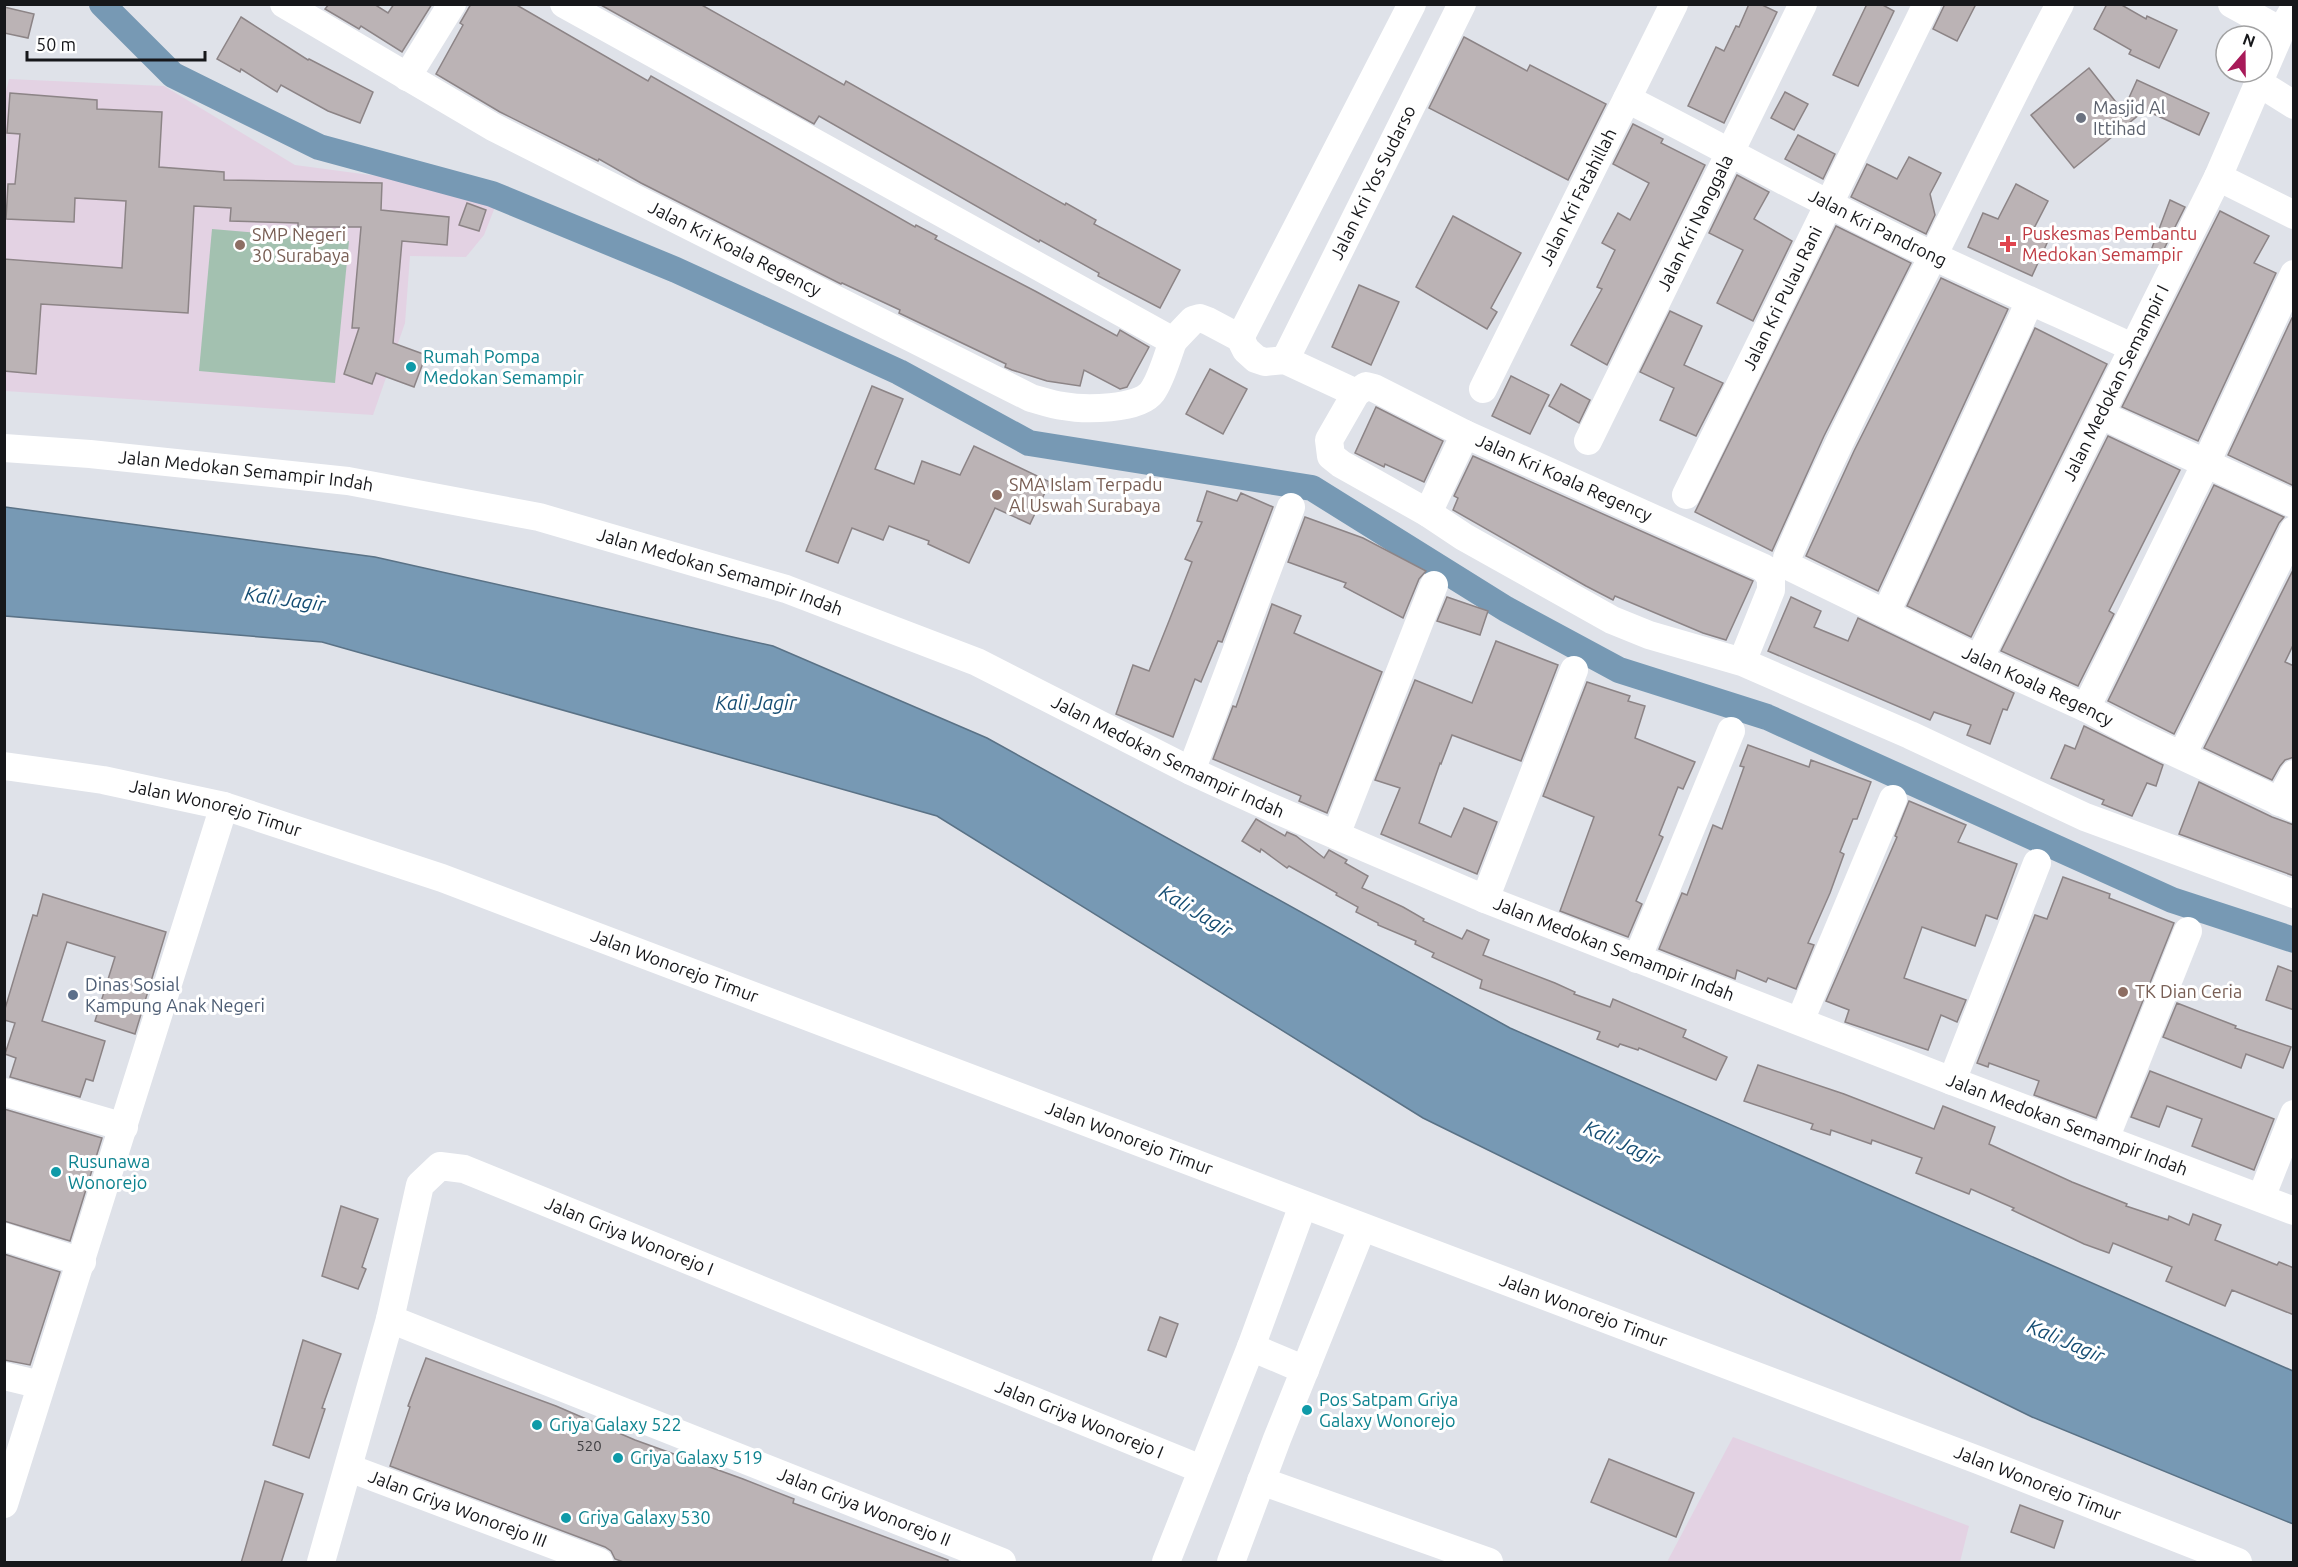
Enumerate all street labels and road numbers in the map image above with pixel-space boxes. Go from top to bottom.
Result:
street label: Jalan Kri Yos Sudarso [1326,102,1419,263]
street label: Jalan Kri Fatahillah [1535,125,1620,269]
street label: Jalan Kri Nanggala [1652,151,1736,294]
street label: Jalan Kri Pandrong [1806,185,1950,270]
street label: Jalan Kri Koala Regency [645,196,825,300]
street label: Jalan Kri Pulau Rani [1738,223,1825,373]
street label: Jalan Medokan Semampir I [2058,281,2172,484]
street label: Jalan Kri Koala Regency [1473,429,1656,525]
street label: Jalan Medokan Semampir Indah [117,446,375,495]
street label: Jalan Medokan Semampir Indah [595,523,846,619]
street label: Jalan Koala Regency [1960,642,2117,730]
street label: Jalan Medokan Semampir Indah [1049,691,1288,821]
street label: Jalan Wonorejo Timur [128,775,305,840]
street label: Jalan Medokan Semampir Indah [1491,892,1737,1004]
street label: Jalan Wonorejo Timur [588,924,762,1006]
street label: Jalan Medokan Semampir Indah [1944,1069,2191,1179]
street label: Jalan Wonorejo Timur [1043,1097,1216,1178]
street label: Jalan Griya Wonorejo I [542,1192,717,1278]
street label: Jalan Wonorejo Timur [1497,1269,1671,1350]
street label: Jalan Griya Wonorejo I [993,1375,1167,1462]
street label: Jalan Wonorejo Timur [1952,1441,2124,1524]
street label: Jalan Griya Wonorejo II [775,1463,954,1550]
street label: Jalan Griya Wonorejo III [366,1465,550,1551]

